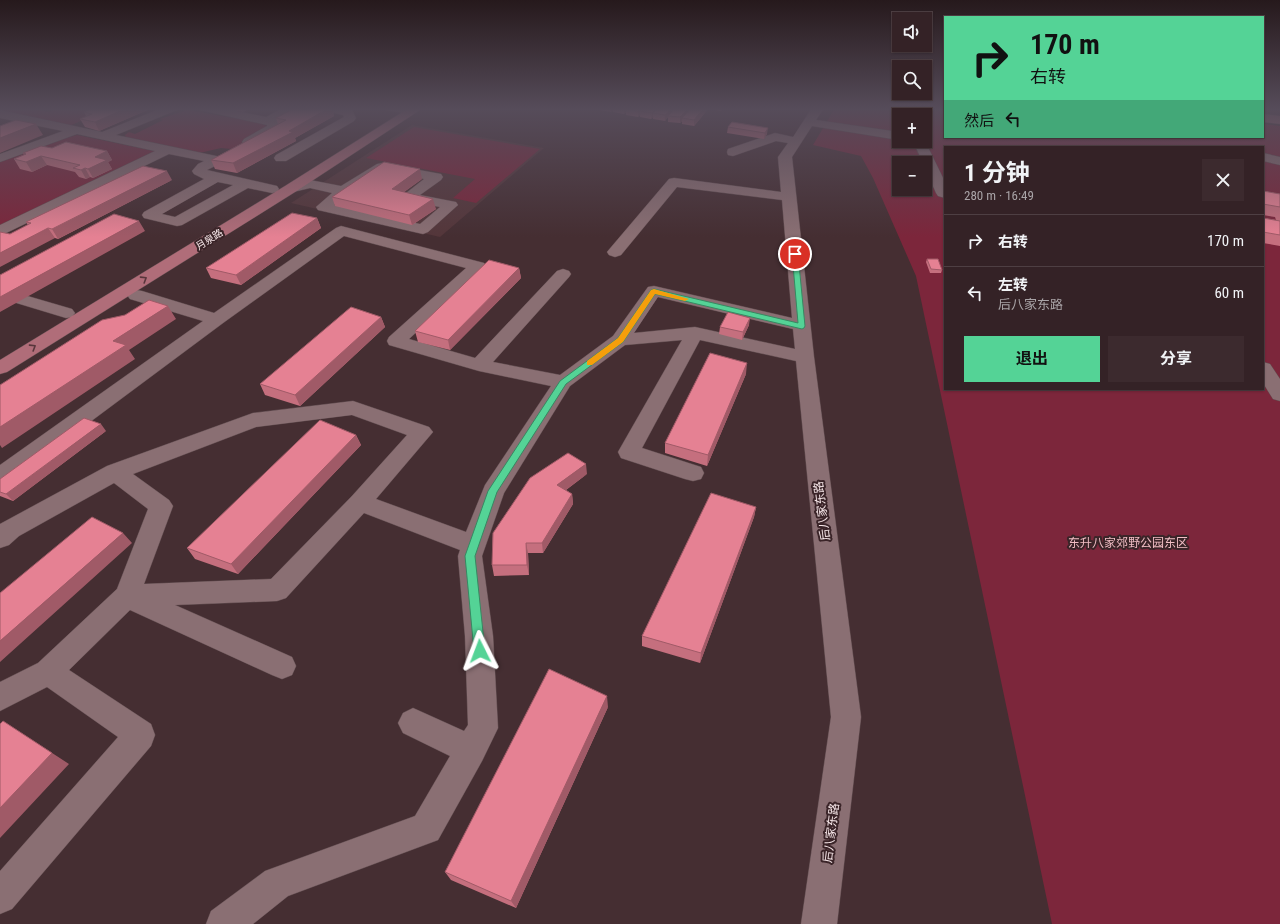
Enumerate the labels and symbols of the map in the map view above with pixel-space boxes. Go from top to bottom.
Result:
street label: 月泉路 [194,227,225,252]
pin [778,237,812,271]
one-way arrow [140,276,147,284]
one-way arrow [29,344,36,352]
street label: 后八家东路 [811,480,833,542]
park label: 东升八家郊野公园东区 [1068,536,1188,550]
position arrow [459,630,501,672]
street label: 后八家东路 [820,802,842,864]

